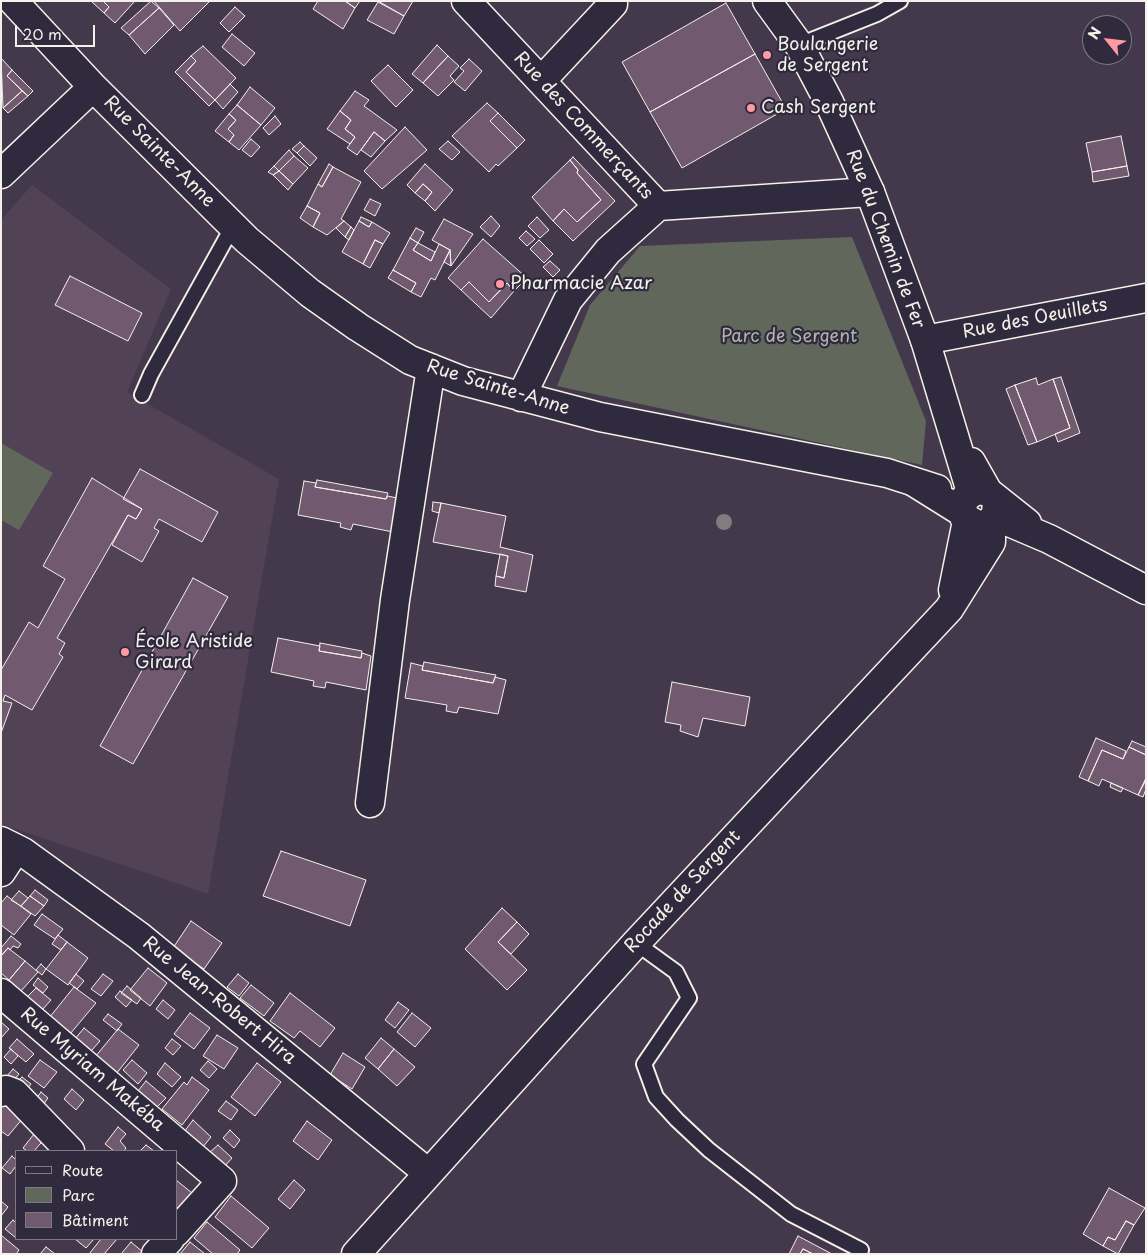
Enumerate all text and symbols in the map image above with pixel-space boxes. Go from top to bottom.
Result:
scale bar [18,15,98,47]
north arrow [1082,15,1132,65]
text: 20 m [23,22,62,45]
text: N [1082,23,1106,43]
place label: Boulangerie de Sergent [777,34,878,76]
street label: Rue des Commerçants [509,48,657,204]
marker: Boulangerie de Sergent [761,49,773,61]
street label: Rue Sainte-Anne [99,92,219,212]
place label: Cash Sergent [761,97,876,119]
marker: Cash Sergent [745,102,757,114]
street label: Rue du Chemin de Fer [841,146,929,332]
place label: Pharmacie Azar [510,273,652,295]
marker: Pharmacie Azar [494,278,506,290]
street label: Rue des Oeuillets [961,294,1109,344]
park label: Parc de Sergent [721,326,857,348]
street label: Rue Sainte-Anne [424,356,572,420]
place label: École Aristide Girard [135,631,253,674]
marker: École Aristide Girard [119,646,131,658]
street label: Rocade de Sergent [621,826,745,958]
street label: Rue Jean-Robert Hira [138,933,300,1069]
street label: Rue Myriam Makéba [16,1003,168,1137]
legend [15,1150,178,1240]
text: Route [62,1158,103,1181]
text: Parc [62,1183,95,1206]
text: Bâtiment [62,1208,129,1231]

